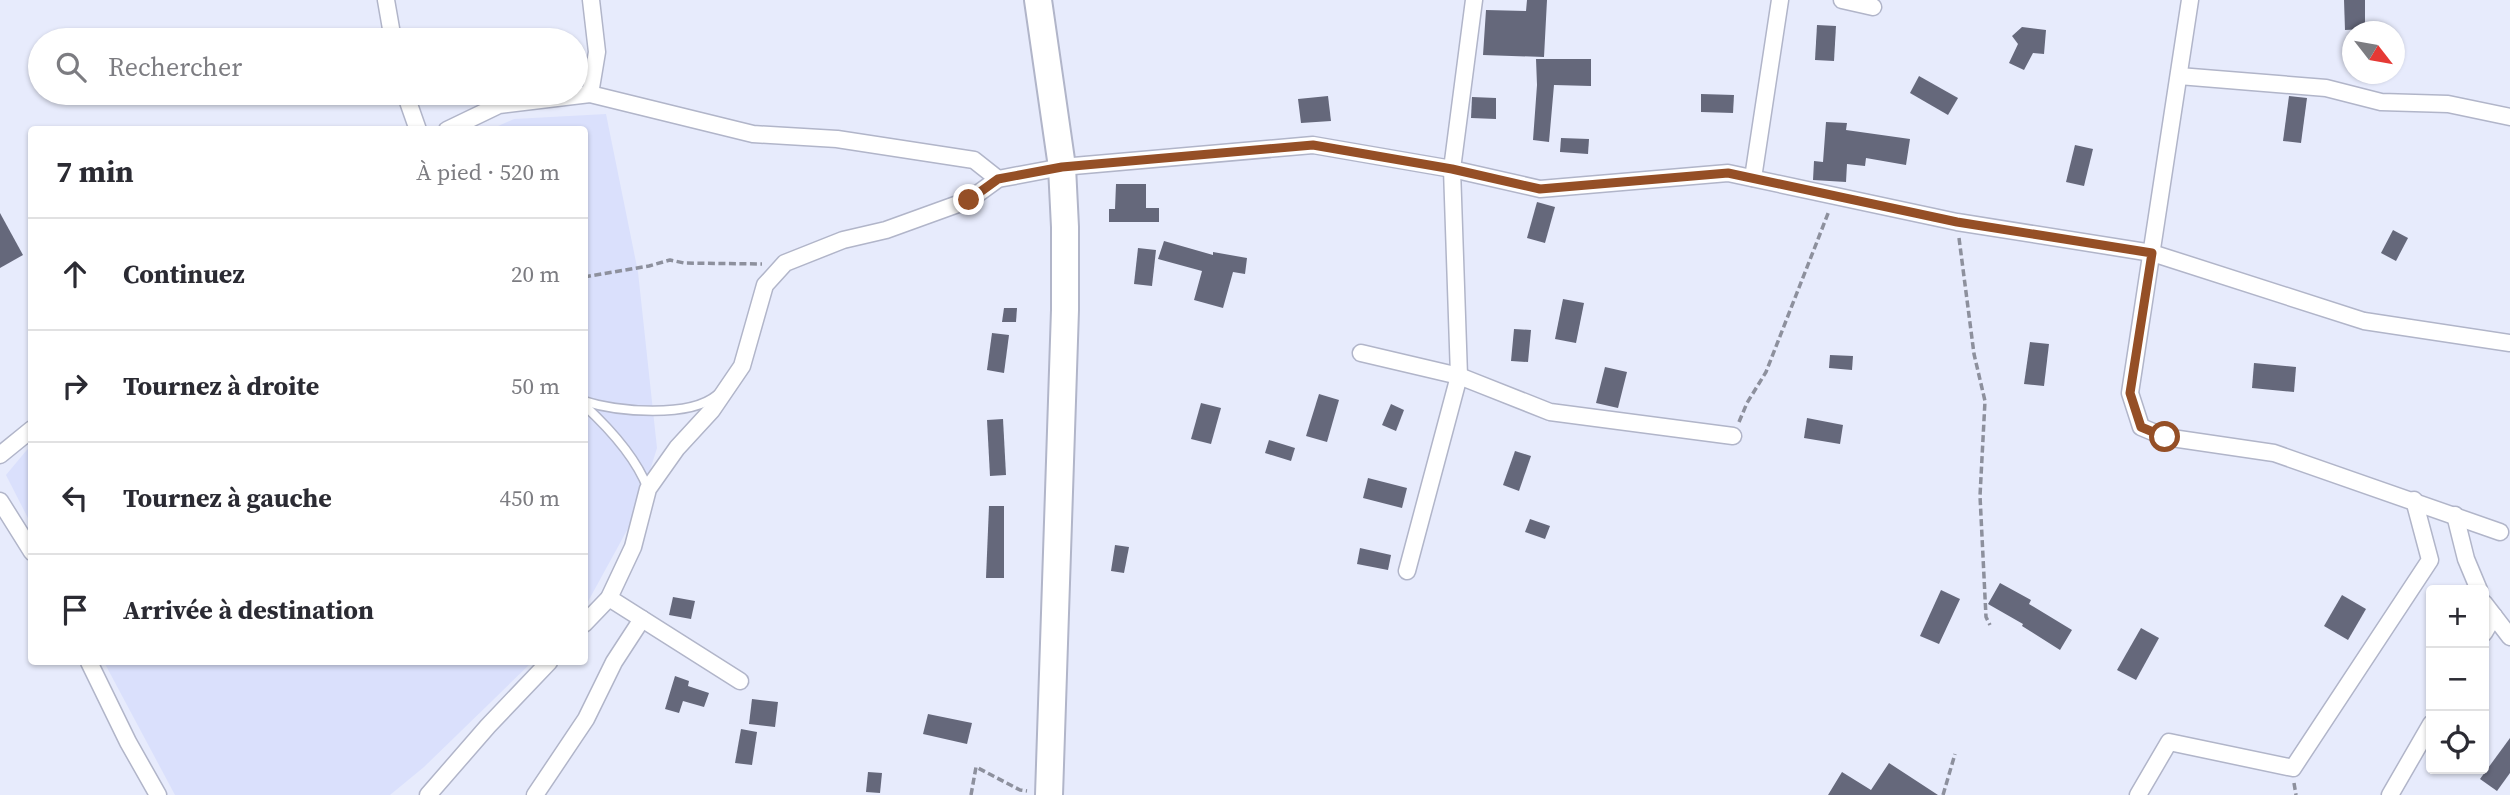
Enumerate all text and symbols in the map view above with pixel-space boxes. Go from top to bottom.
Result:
north arrow [2342,21,2405,84]
search box [28,28,588,105]
icon: search [52,48,90,86]
text: Rechercher [108,49,242,85]
text: 7 min [56,151,134,192]
text: À pied · 520 m [416,156,560,188]
route end [953,184,984,215]
icon: ahead [56,255,94,293]
text: Continuez [123,256,244,292]
text: 20 m [511,258,560,290]
icon: right [56,367,94,405]
text: Tournez à droite [123,368,319,404]
text: 50 m [511,370,560,402]
route start [2149,421,2180,452]
icon: left [56,479,94,517]
text: Tournez à gauche [123,480,332,516]
text: 450 m [499,482,560,514]
map controls [2426,585,2489,774]
button: + [2426,585,2489,648]
icon: arrive [56,591,94,629]
text: Arrivée à destination [123,592,374,628]
button: − [2426,648,2489,711]
button: locate [2426,711,2489,774]

